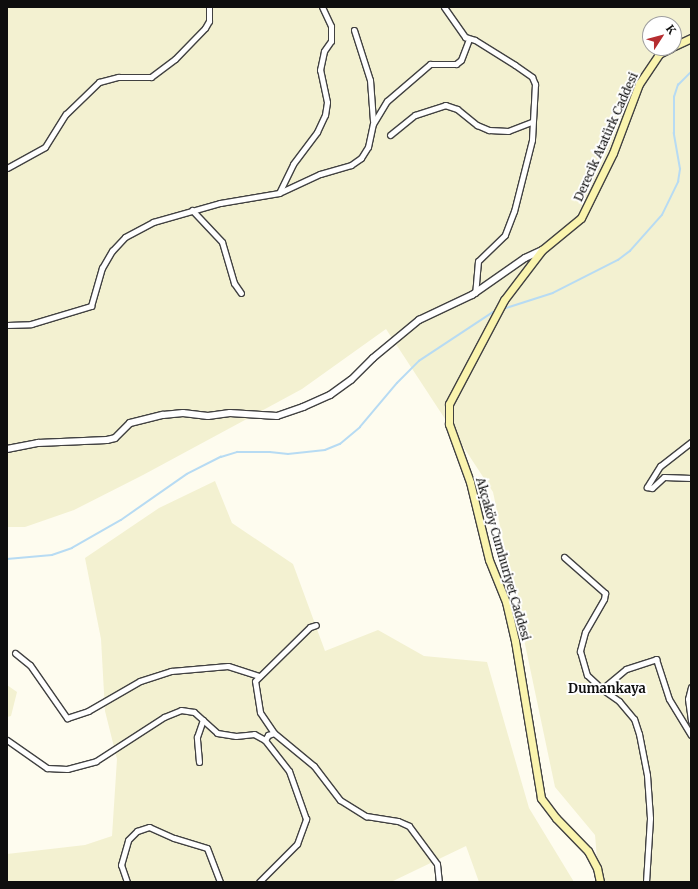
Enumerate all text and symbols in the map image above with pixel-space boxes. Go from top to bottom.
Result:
north arrow [642,16,682,56]
text: K [663,22,679,37]
street label: Derecik Atatürk Caddesi [571,70,641,204]
street label: Akçaköy Cumhuriyet Caddesi [473,476,533,642]
district label: Dumankaya [568,681,646,697]

